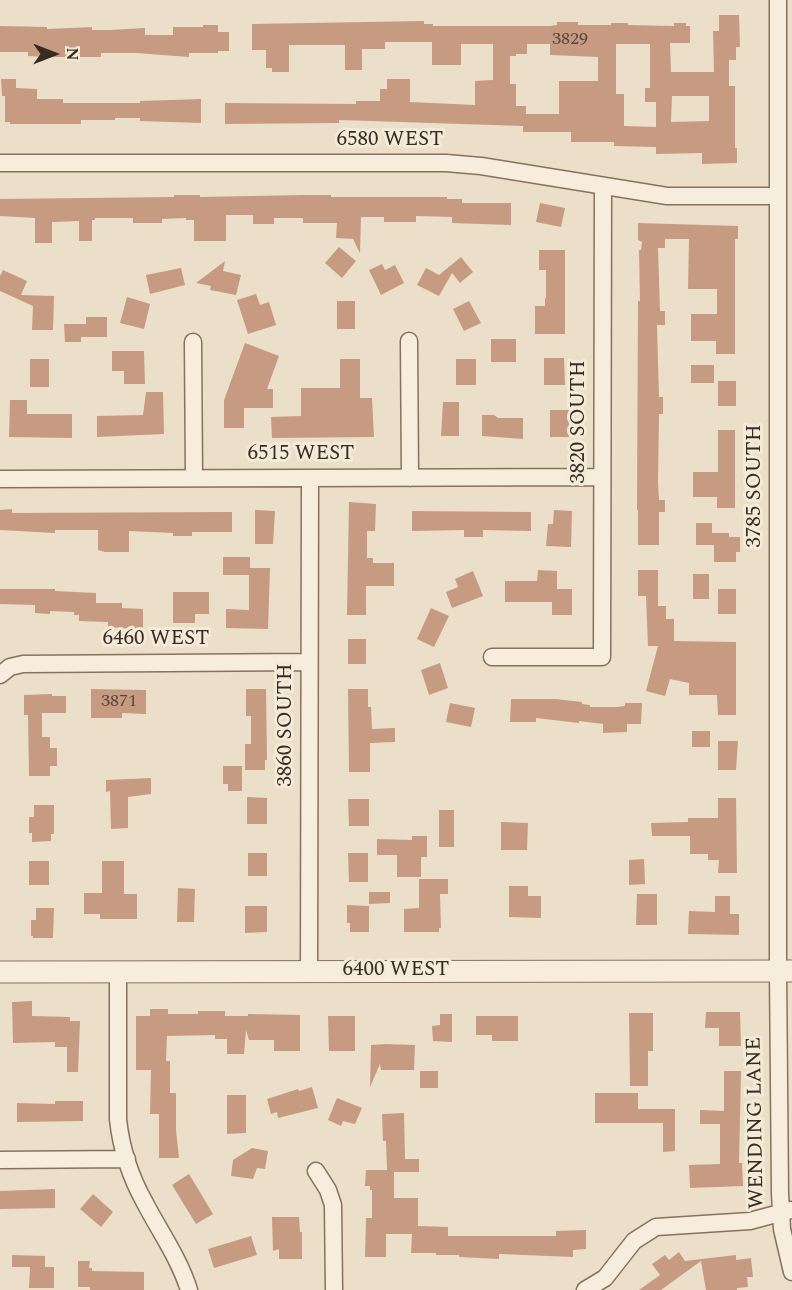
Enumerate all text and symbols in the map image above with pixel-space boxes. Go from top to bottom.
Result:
north arrow [24,24,84,84]
house number: 3829 [552,29,588,51]
text: N [60,47,84,61]
street label: 6580 WEST [337,128,443,154]
street label: 3820 SOUTH [567,360,593,484]
street label: 3785 SOUTH [743,424,769,548]
street label: 6515 WEST [248,442,354,468]
street label: 6460 WEST [103,627,209,653]
street label: 3860 SOUTH [274,663,300,787]
house number: 3871 [101,691,137,713]
street label: 6400 WEST [343,958,449,984]
street label: WENDING LANE [743,1037,771,1209]

